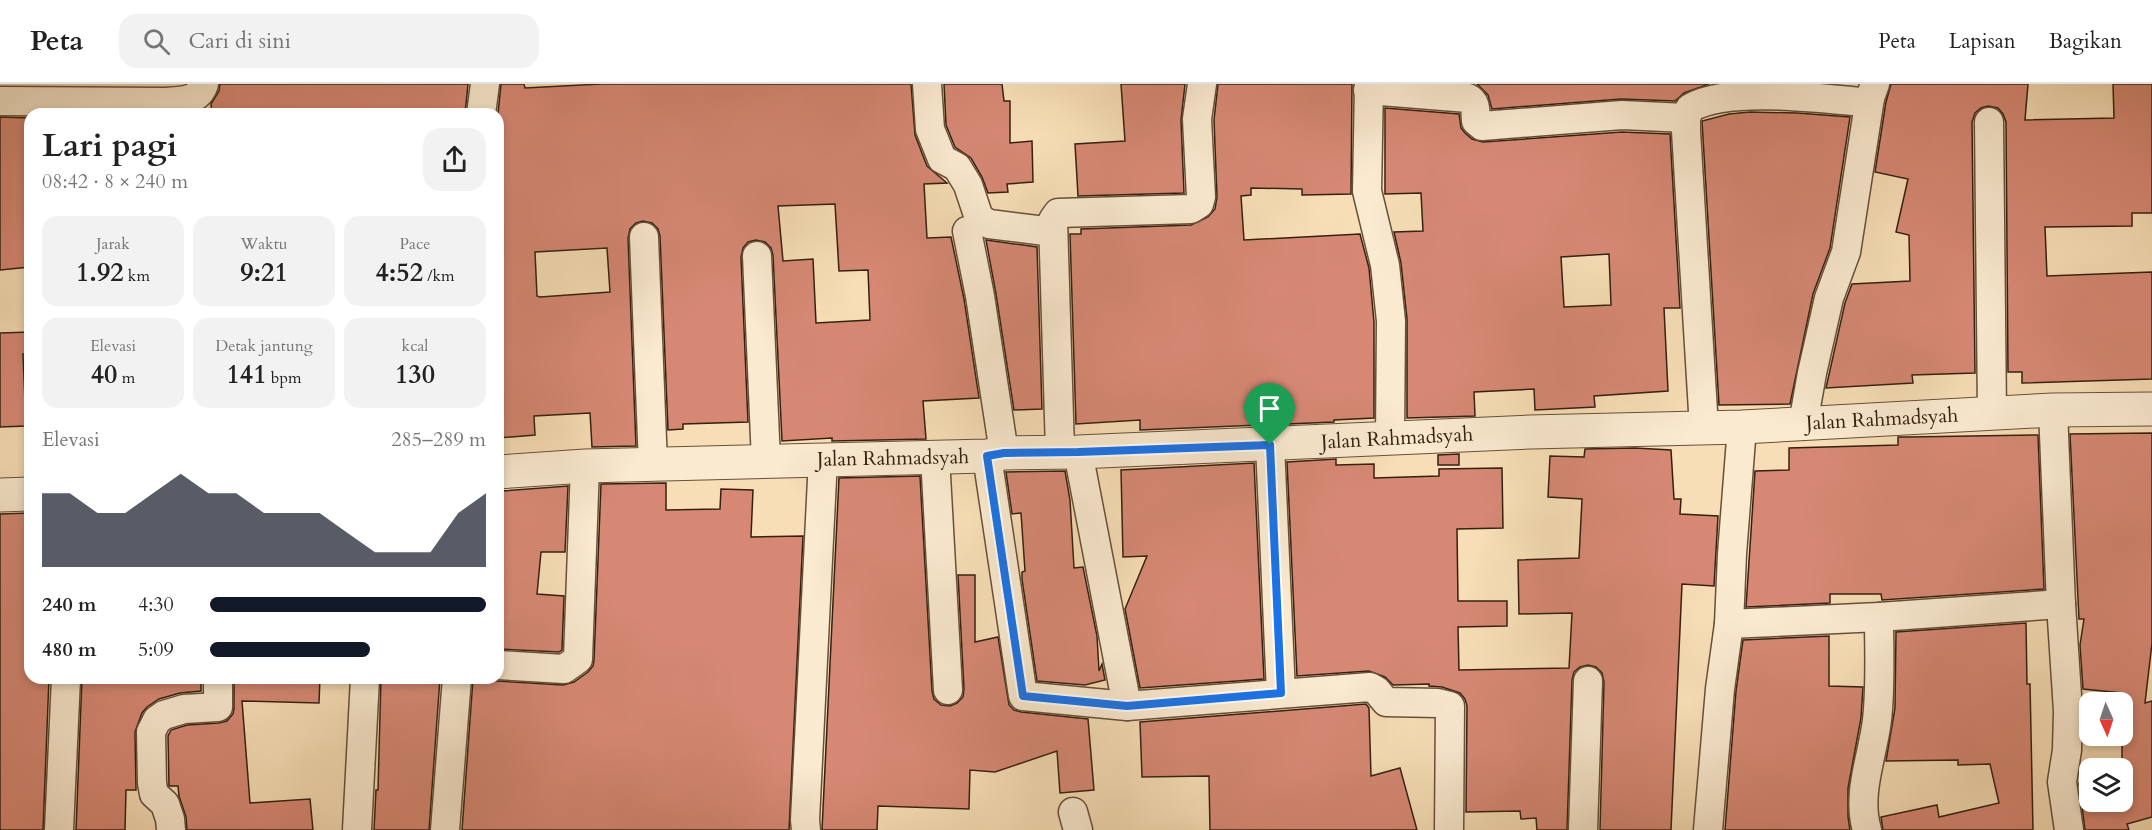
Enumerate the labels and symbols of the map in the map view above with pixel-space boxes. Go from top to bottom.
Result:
pin [1244,383,1295,445]
street label: Jalan Rahmadsyah [1802,402,1959,437]
street label: Jalan Rahmadsyah [1317,421,1474,456]
street label: Jalan Rahmadsyah [814,443,969,473]
north arrow [2079,692,2133,746]

